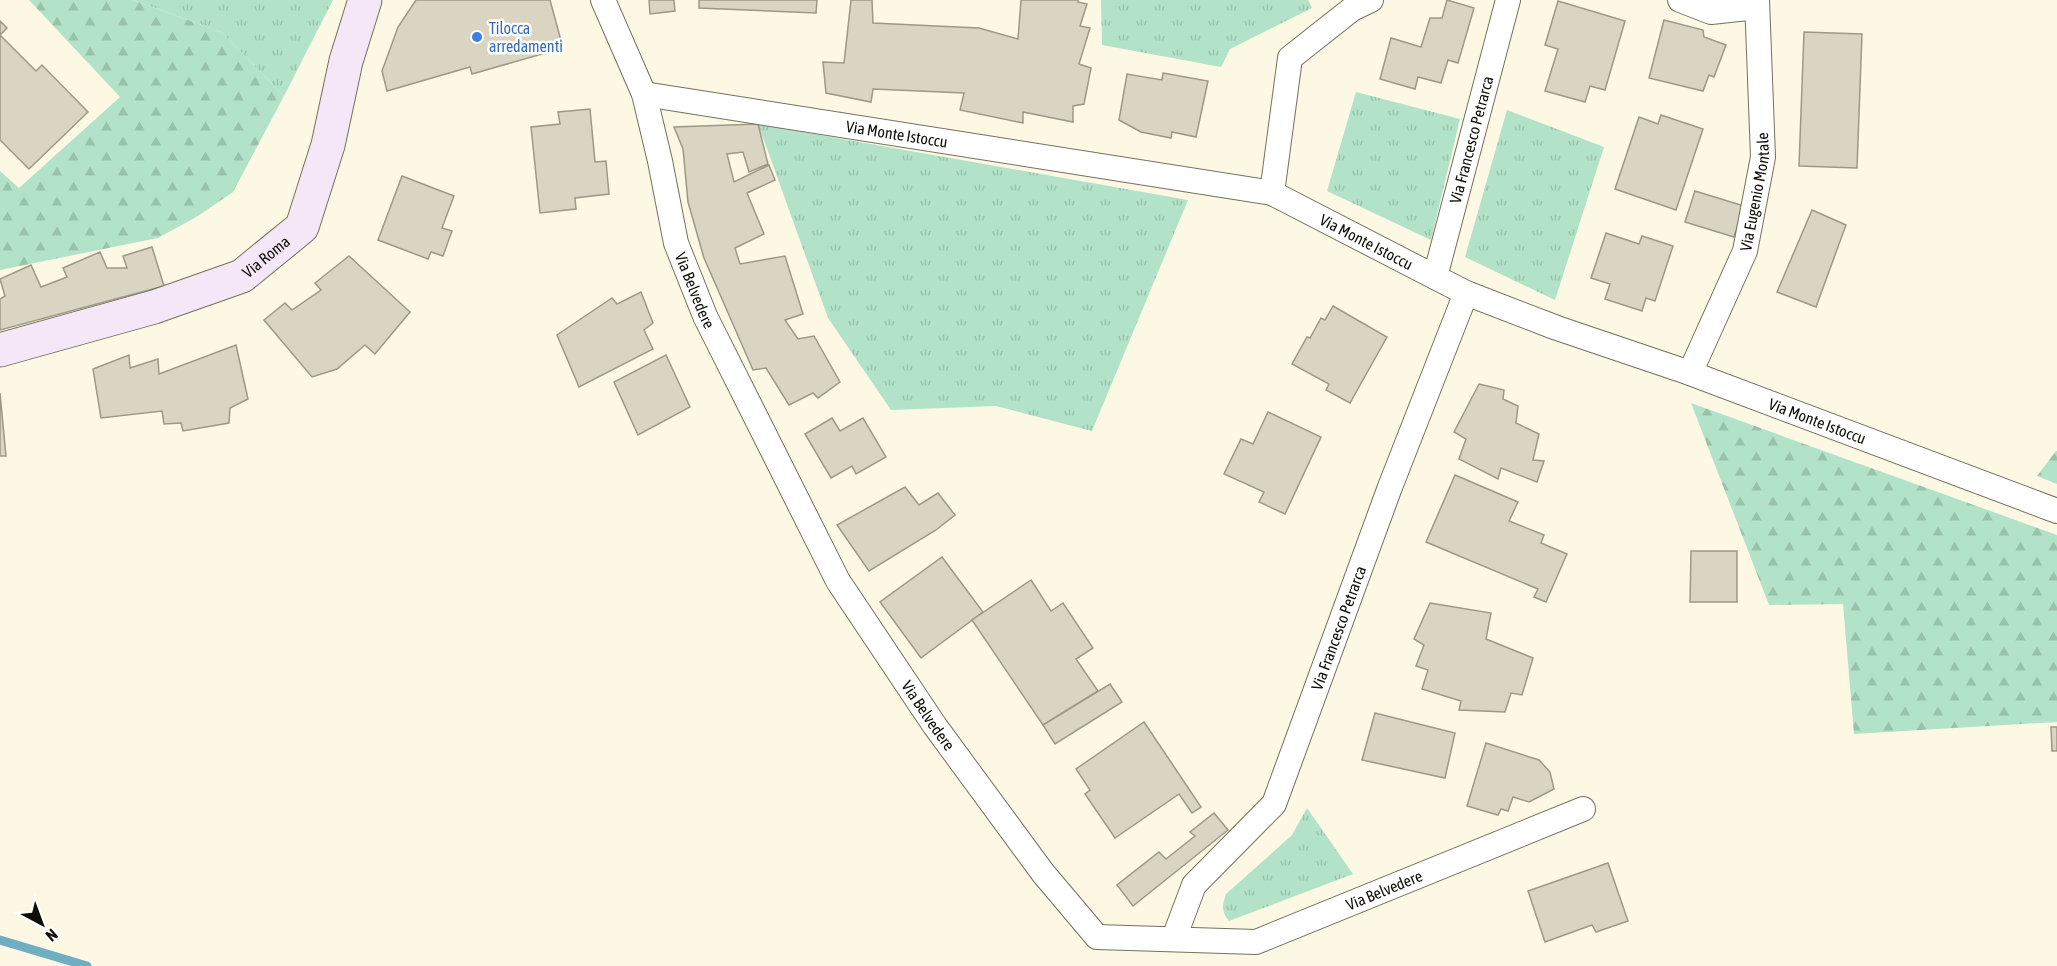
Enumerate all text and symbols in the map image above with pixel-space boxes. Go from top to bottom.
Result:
place label: Tilocca arredamenti [489,19,563,55]
marker: Tilocca arredamenti [470,30,484,44]
street label: Via Francesco Petrarca [1446,74,1497,205]
street label: Via Monte Istoccu [845,117,949,151]
street label: Via Eugenio Montale [1736,132,1772,253]
street label: Via Monte Istoccu [1317,210,1416,273]
street label: Via Roma [239,232,293,281]
street label: Via Belvedere [672,250,719,331]
street label: Via Monte Istoccu [1766,394,1868,447]
street label: Via Francesco Petrarca [1307,563,1369,693]
street label: Via Belvedere [898,677,959,754]
street label: Via Belvedere [1343,866,1425,913]
north arrow [12,894,72,954]
text: N [42,925,61,945]

